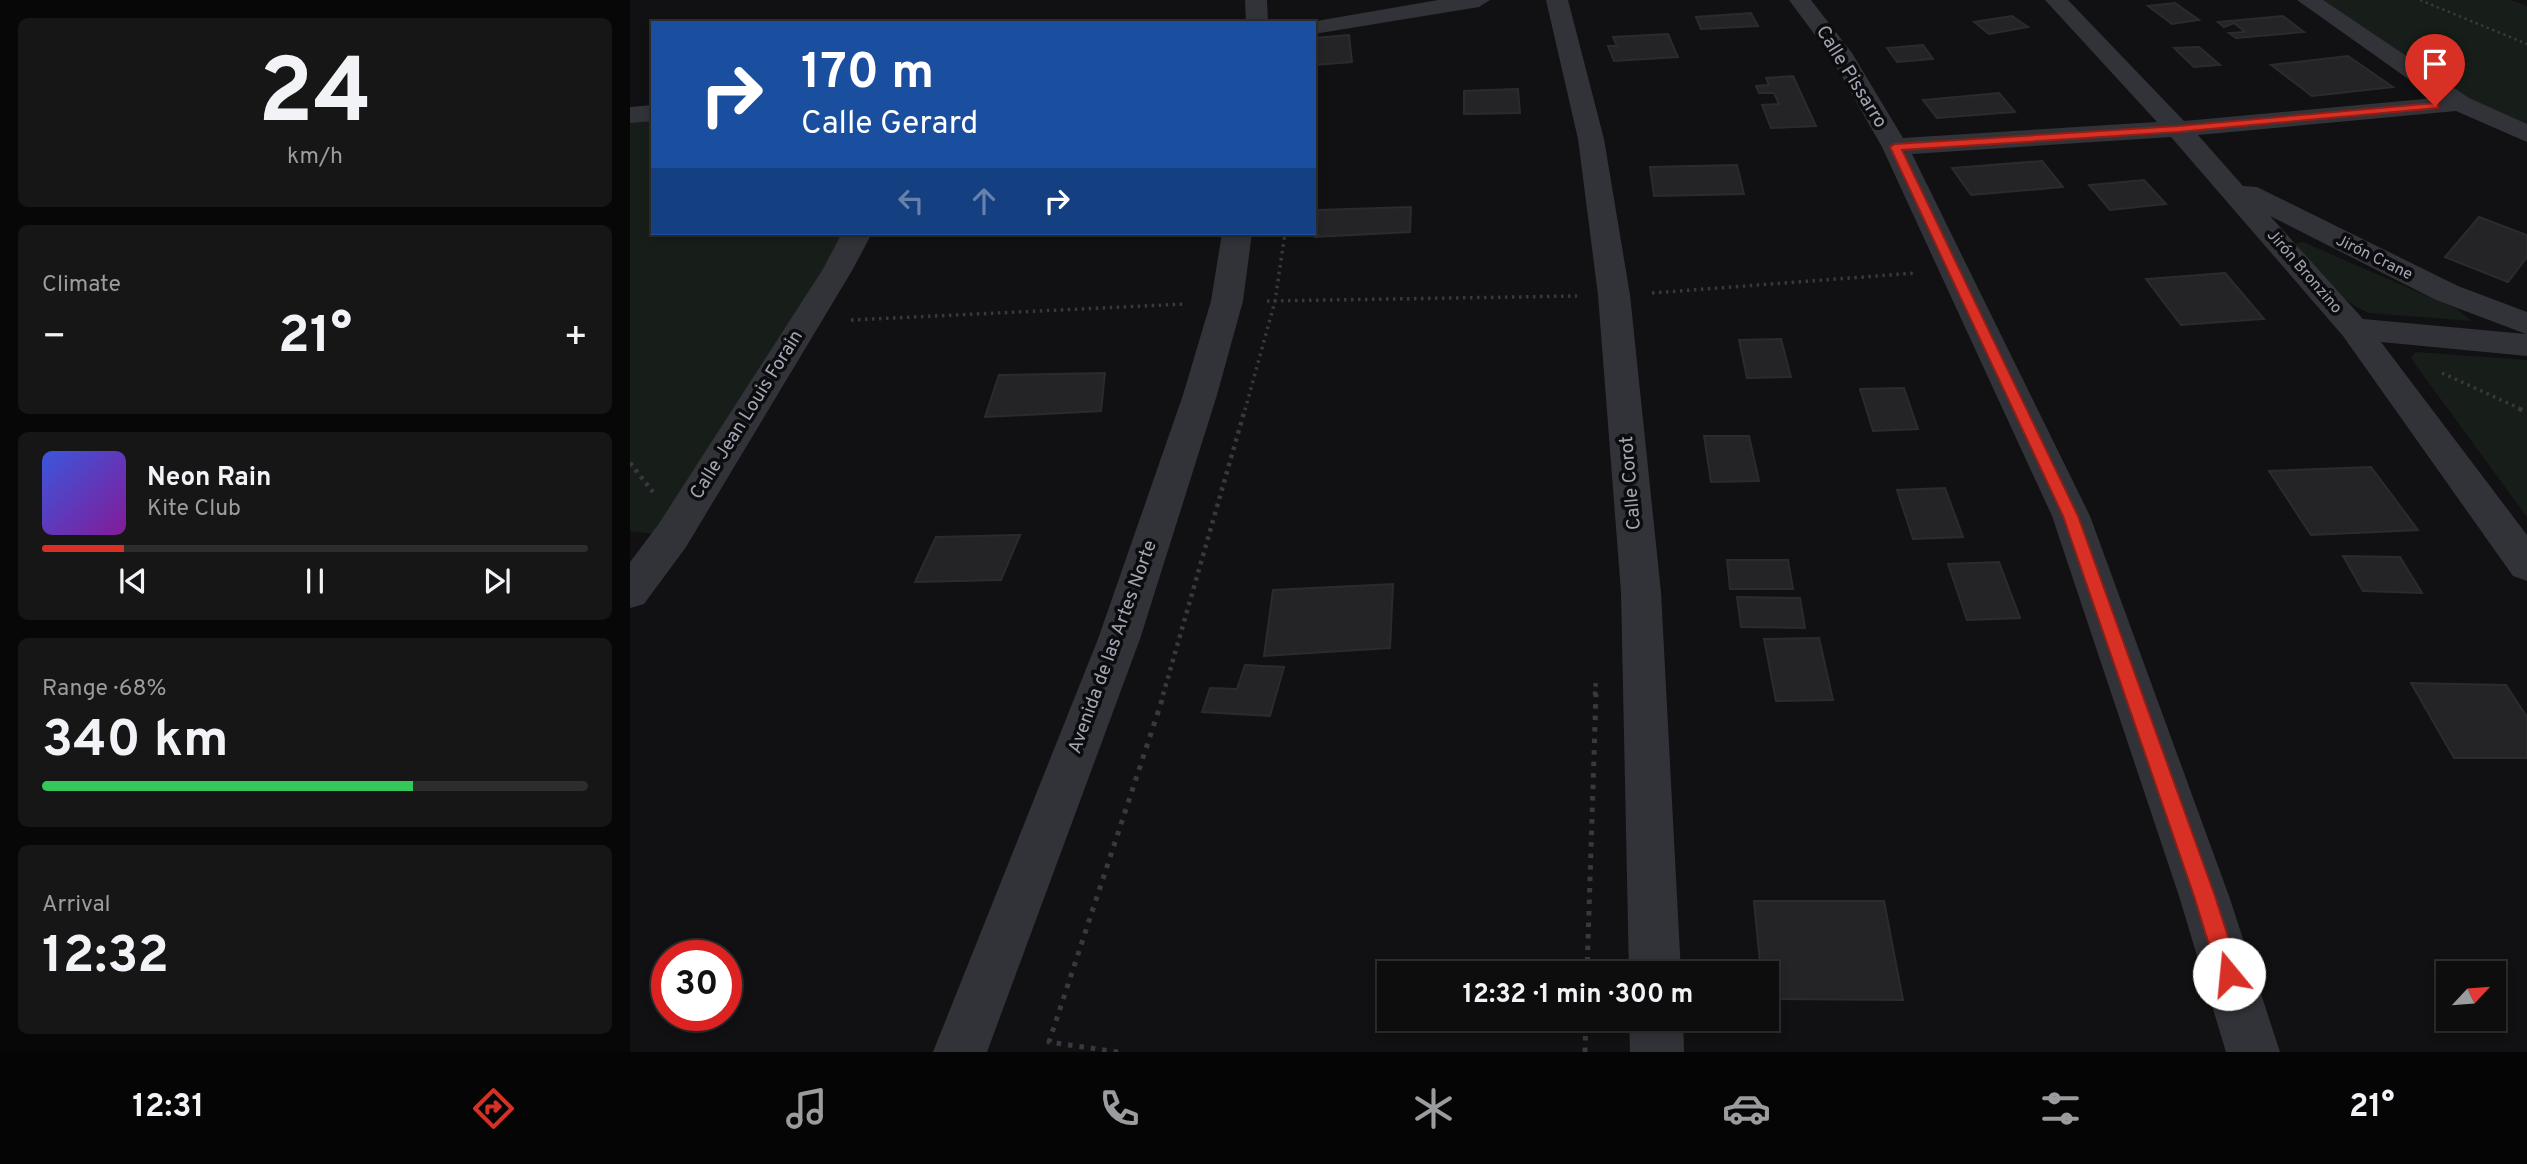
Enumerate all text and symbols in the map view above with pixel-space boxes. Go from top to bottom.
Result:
street label: Calle Pissarro [1810,21,1892,133]
pin [2405,34,2465,106]
text: 24 [258,40,372,155]
text: 170 m [801,44,934,106]
icon: arrive [2416,45,2454,83]
icon: right [686,49,777,140]
text: Calle Gerard [801,105,978,145]
text: km/h [287,143,343,172]
icon: left [892,182,930,220]
icon: ahead [965,182,1003,220]
icon: right [1038,182,1076,220]
street label: Jirón Bronzino [2262,226,2346,318]
street label: Jirón Crane [2332,231,2416,285]
text: Climate [42,271,121,300]
text: 21° [278,305,352,371]
text: − [42,314,67,363]
text: + [563,314,588,363]
street label: Calle Jean Louis Forain [685,326,809,504]
street label: Calle Corot [1615,435,1647,531]
text: Neon Rain [147,462,272,495]
text: Kite Club [147,495,241,524]
street label: Avenida de las Artes Norte [1063,537,1163,757]
icon: previous [114,562,152,600]
icon: pause [296,562,334,600]
icon: next [478,562,516,600]
text: Range · 68% [42,675,167,704]
text: 340 km [42,709,228,775]
text: Arrival [42,891,111,920]
text: 12:32 [42,925,169,991]
position arrow [2192,937,2266,1011]
speed limit sign: 30 [651,940,742,1031]
north arrow [2436,961,2506,1031]
map controls [2436,961,2506,1031]
text: 12:32 · 1 min · 300 m [1463,979,1693,1012]
icon: directions [469,1084,518,1133]
icon: music [782,1084,831,1133]
icon: phone [1095,1084,1144,1133]
icon: climate [1409,1084,1458,1133]
icon: car [1722,1084,1771,1133]
icon: filters [2036,1084,2085,1133]
text: 12:31 [132,1088,204,1128]
text: 21° [2349,1088,2395,1128]

